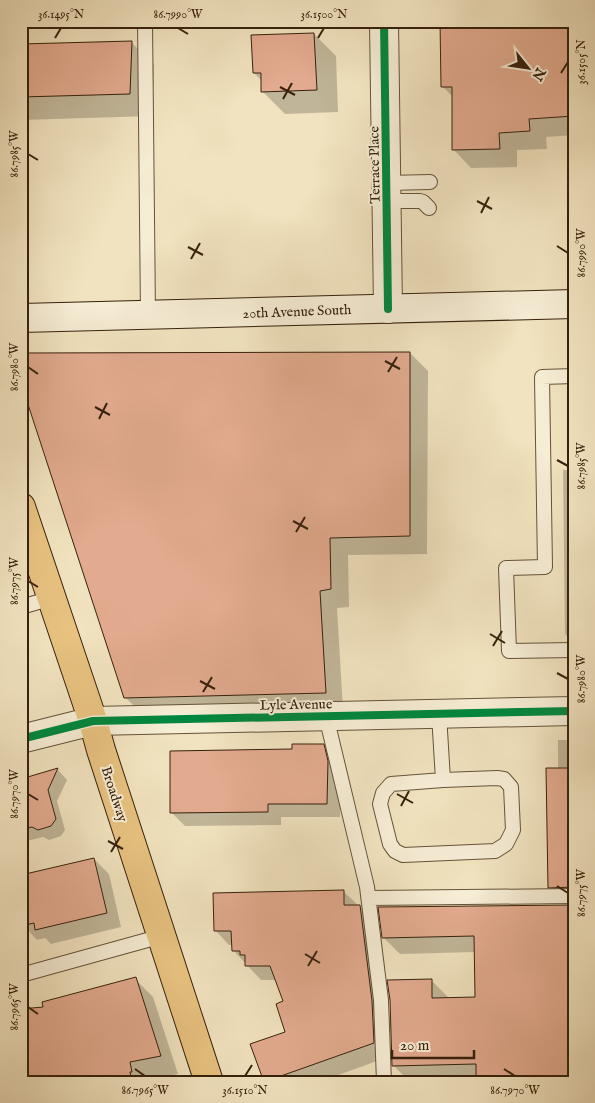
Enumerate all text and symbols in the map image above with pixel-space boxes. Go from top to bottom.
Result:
text: 36.1495°N [38,7,85,22]
text: 86.7990°W [154,7,203,22]
text: 36.1500°N [301,7,348,22]
text: 36.1505°N [574,39,589,85]
north arrow [502,42,552,92]
text: N [528,63,550,84]
street label: Terrace Place [365,125,385,204]
text: 86.7985°W [7,130,22,177]
text: 86.7990°W [574,228,589,277]
street label: 20th Avenue South [242,301,352,323]
text: 86.7980°W [7,342,22,391]
text: 86.7985°W [574,442,589,489]
text: 86.7975°W [7,557,22,605]
text: 86.7980°W [574,654,589,703]
street label: Lyle Avenue [260,695,333,715]
street label: Broadway [97,764,131,824]
text: 86.7970°W [7,769,22,819]
text: 86.7975°W [574,869,589,917]
text: 86.7965°W [7,983,22,1031]
scale bar [392,1028,475,1060]
text: 20 m [400,1036,430,1055]
text: 86.7965°W [121,1083,169,1098]
text: 36.1510°N [222,1083,268,1098]
text: 86.7970°W [490,1083,540,1098]

